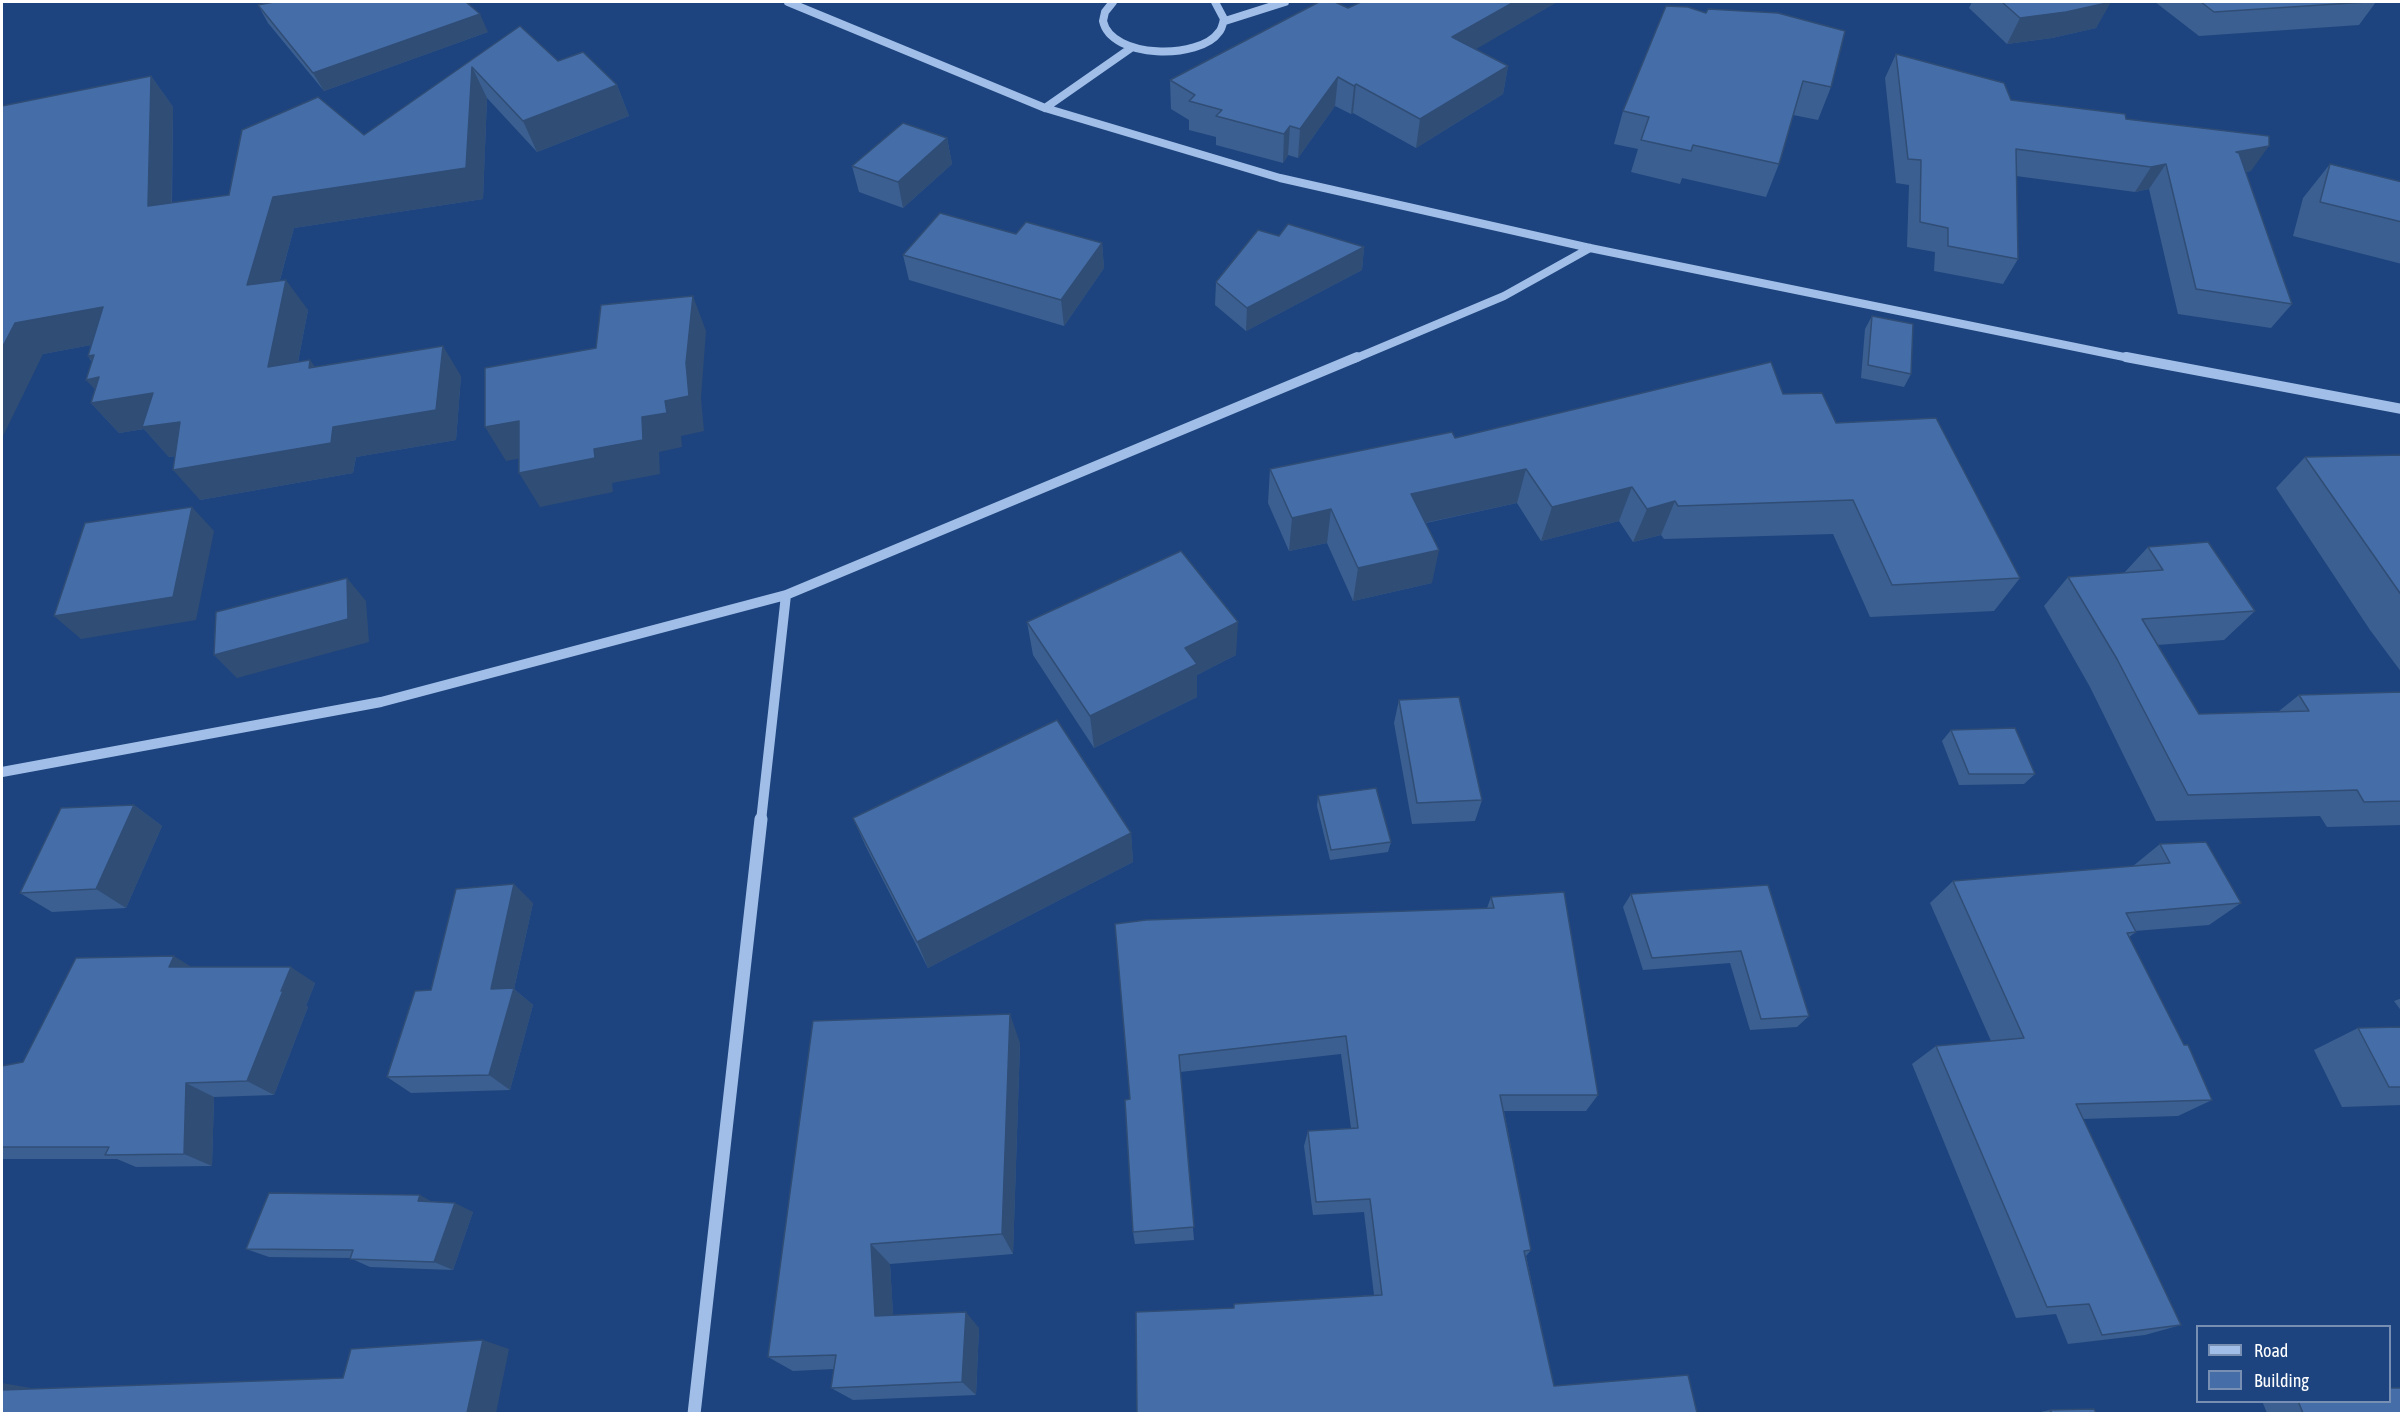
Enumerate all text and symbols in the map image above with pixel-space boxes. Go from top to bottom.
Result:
legend [2196,1325,2391,1403]
text: Road [2254,1340,2288,1361]
text: Building [2254,1370,2309,1391]

